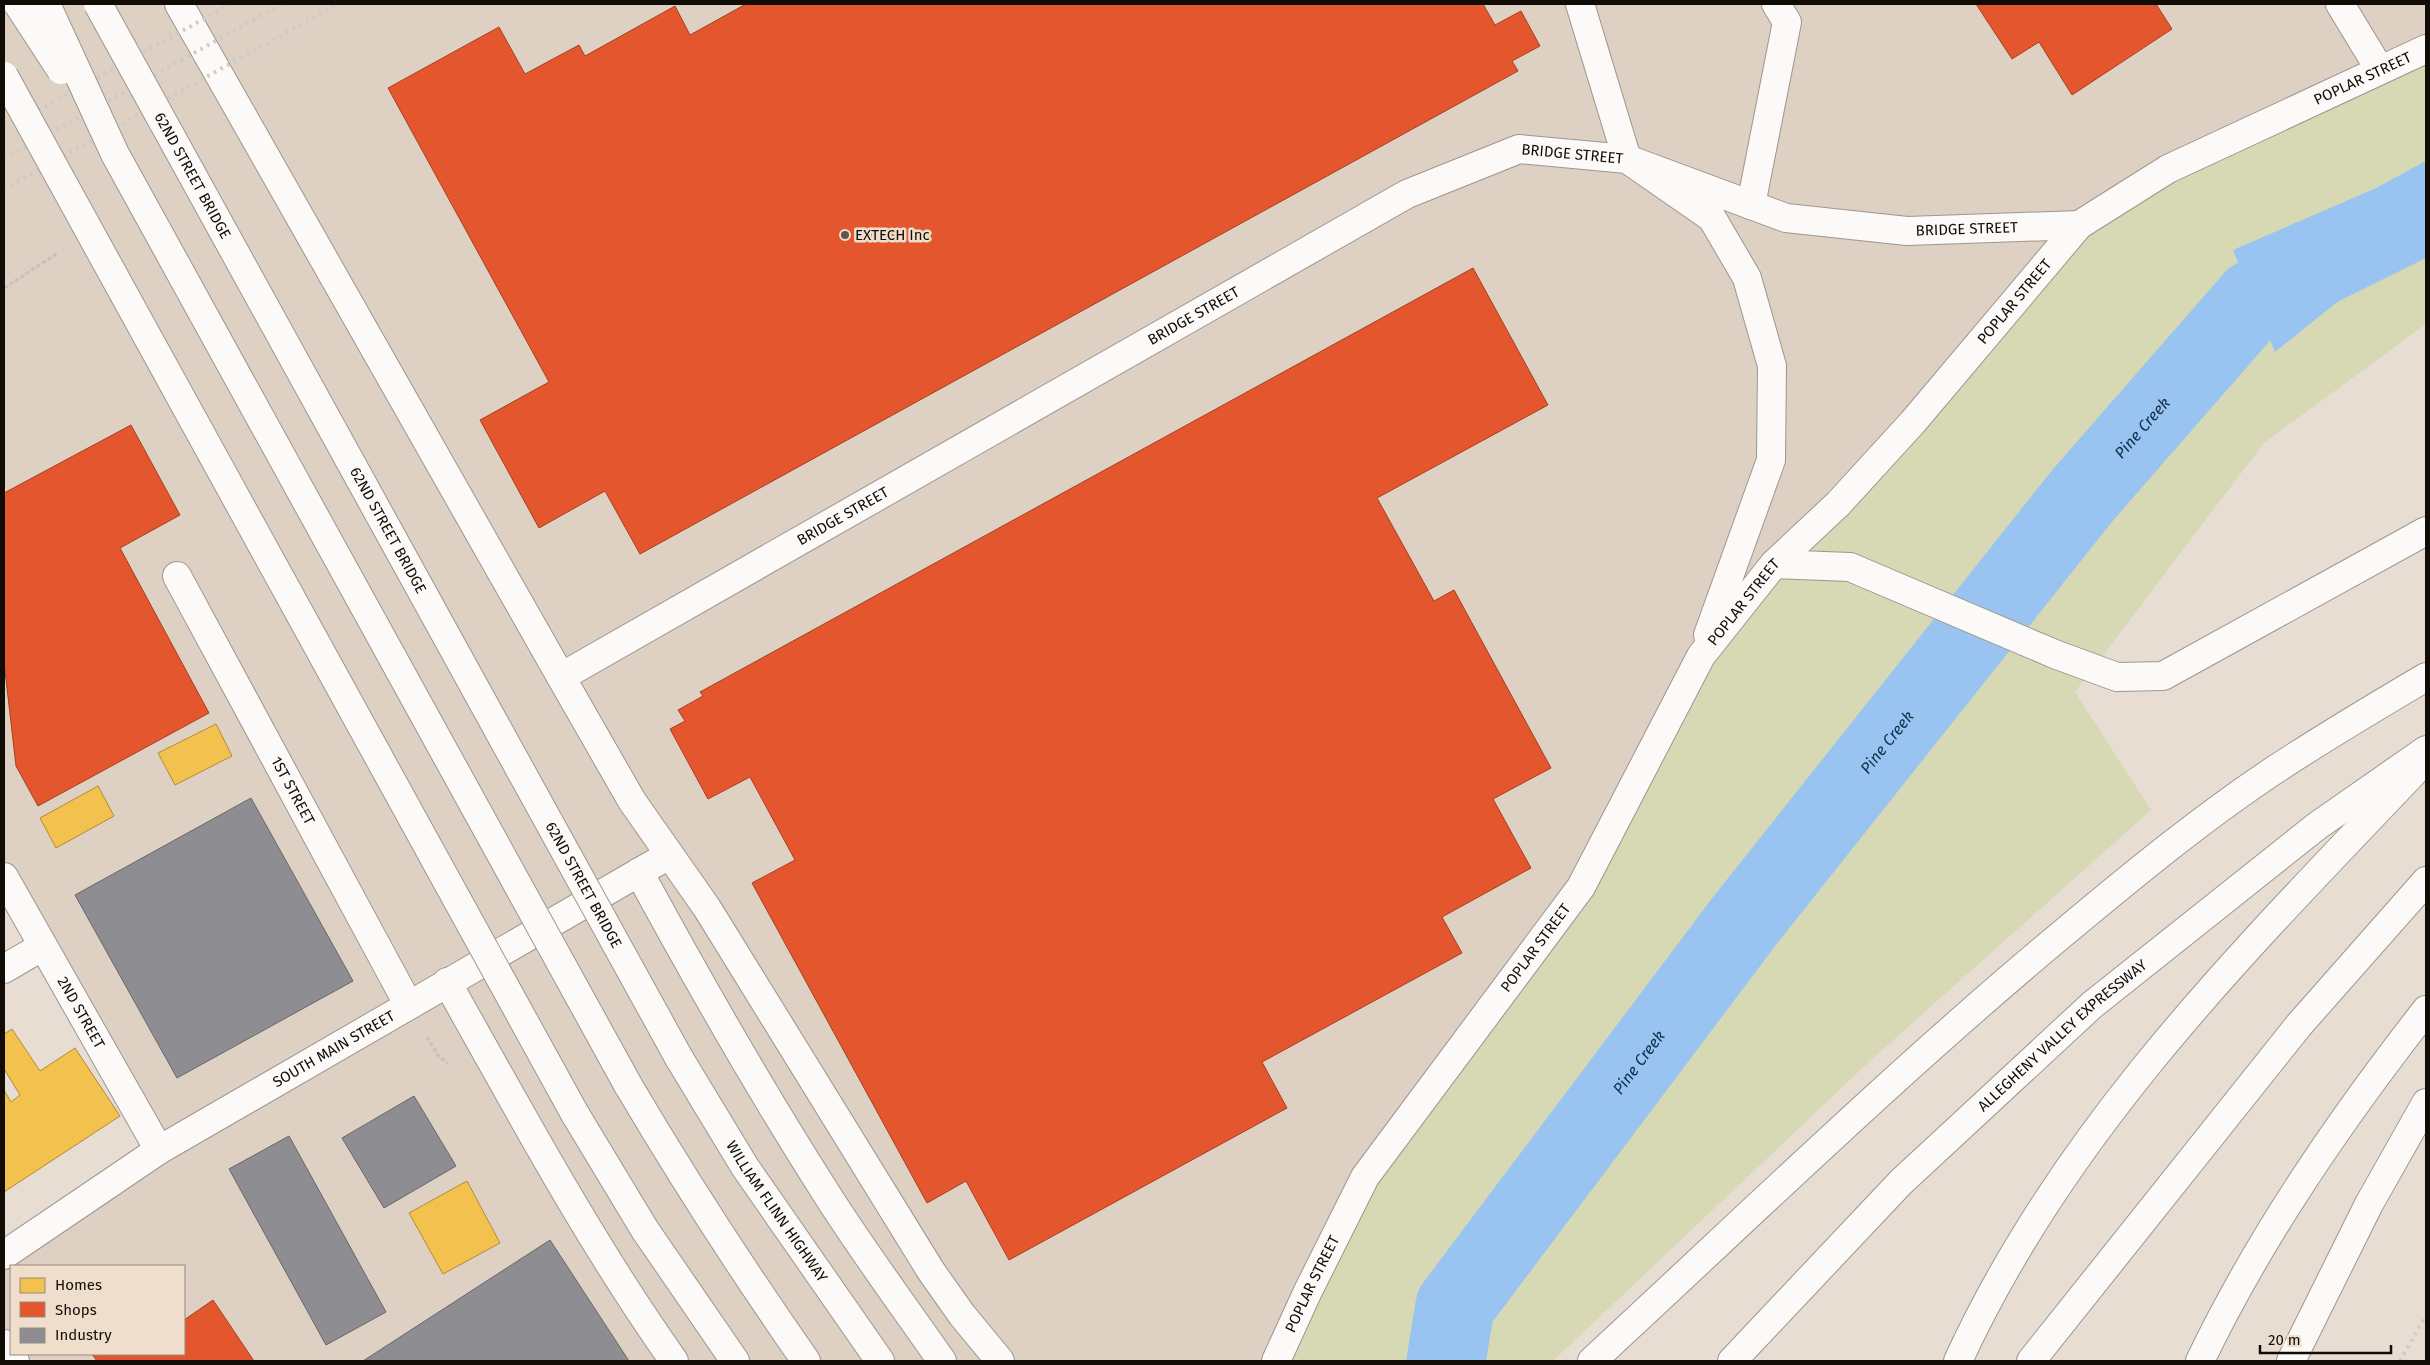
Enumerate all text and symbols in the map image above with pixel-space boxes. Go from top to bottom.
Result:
street label: POPLAR STREET [2311,48,2414,109]
street label: 62ND STREET BRIDGE [151,109,235,242]
street label: BRIDGE STREET [1521,140,1624,168]
street label: BRIDGE STREET [1915,218,2018,240]
place label: EXTECH Inc [855,226,930,244]
marker: EXTECH Inc [839,229,851,241]
street label: POPLAR STREET [1974,255,2055,348]
street label: BRIDGE STREET [1145,283,1243,349]
water label: Pine Creek [2110,393,2174,462]
street label: 62ND STREET BRIDGE [346,464,430,597]
street label: BRIDGE STREET [794,483,892,549]
street label: POPLAR STREET [1704,555,1783,649]
water label: Pine Creek [1856,707,1917,777]
street label: 1ST STREET [267,754,319,828]
street label: 62ND STREET BRIDGE [542,819,626,951]
street label: POPLAR STREET [1497,900,1574,996]
street label: ALLEGHENY VALLEY EXPRESSWAY [1974,956,2151,1115]
street label: 2ND STREET [53,973,109,1052]
street label: SOUTH MAIN STREET [269,1007,398,1091]
water label: Pine Creek [1608,1026,1669,1098]
street label: WILLIAM FLINN HIGHWAY [722,1138,832,1286]
street label: POPLAR STREET [1281,1232,1343,1335]
legend [10,1265,185,1355]
text: Homes [55,1276,102,1294]
text: Shops [55,1301,97,1319]
scale bar [2260,1322,2391,1354]
text: Industry [55,1326,112,1344]
text: 20 m [2268,1331,2301,1349]

